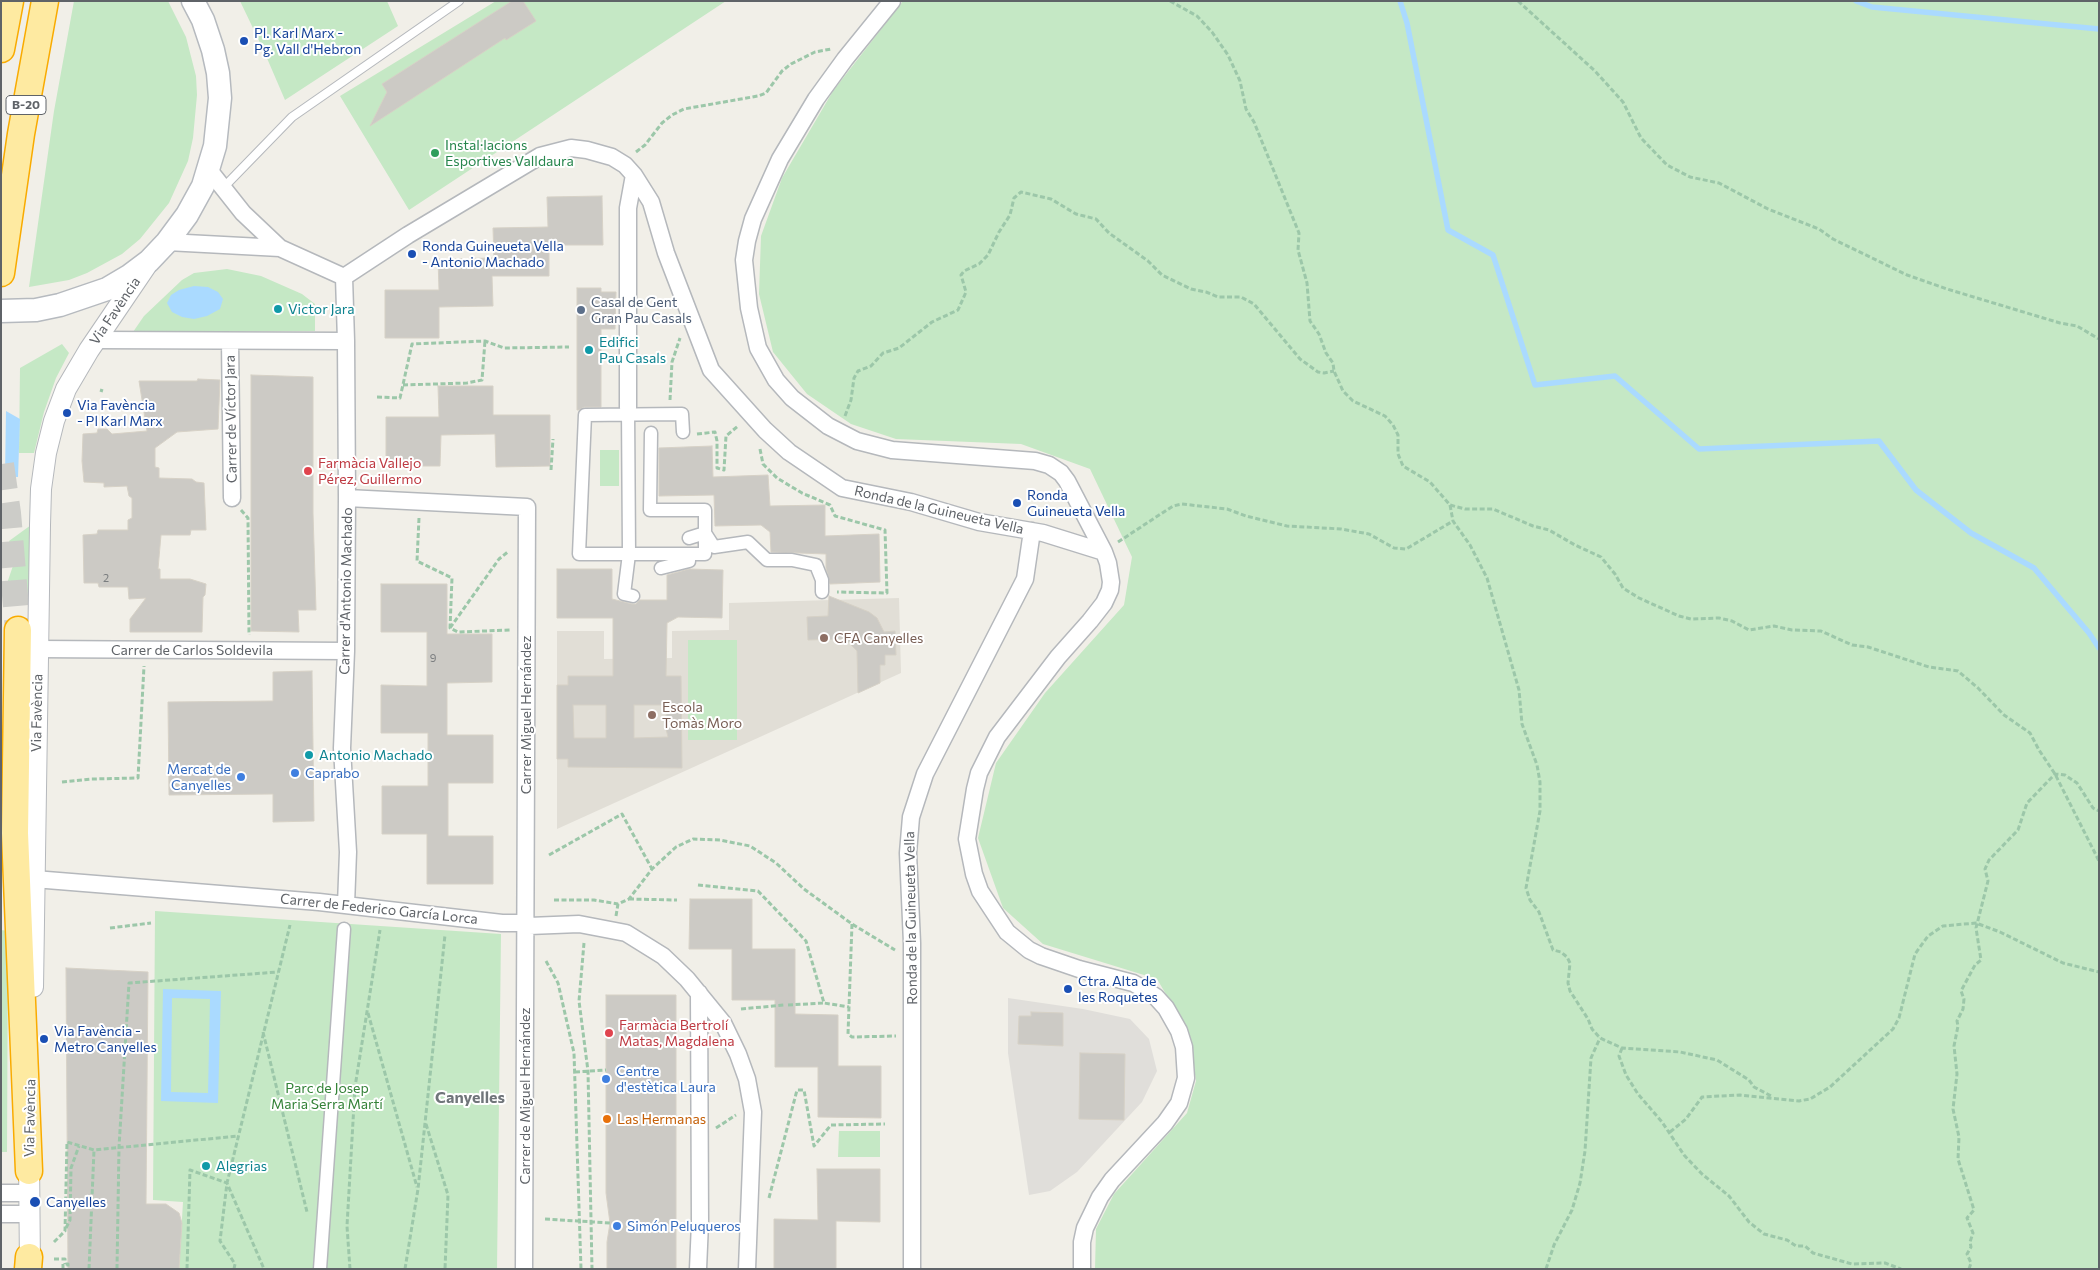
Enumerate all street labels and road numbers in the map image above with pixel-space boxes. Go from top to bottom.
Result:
road number: B-20 [6,96,46,114]
street label: Via Favència [86,274,144,348]
street label: Carrer de Víctor Jara [221,355,241,483]
street label: Ronda de la Guineueta Vella [853,482,1025,538]
street label: Carrer d'Antonio Machado [336,507,356,675]
street label: Carrer Miguel Hernández [518,636,534,794]
street label: Carrer de Carlos Soldevila [111,642,273,658]
street label: Via Favència [28,674,46,752]
street label: Ronda de la Guineueta Vella [901,831,921,1005]
street label: Carrer de Federico García Lorca [279,890,479,928]
street label: Carrer de Miguel Hernández [517,1008,533,1184]
street label: Via Favència [21,1079,39,1157]

